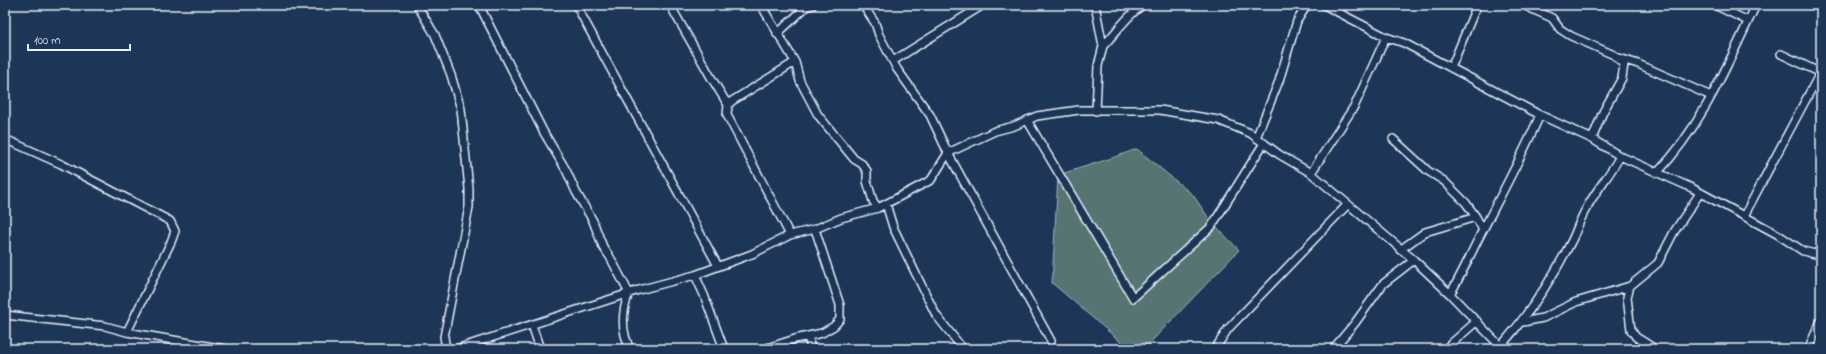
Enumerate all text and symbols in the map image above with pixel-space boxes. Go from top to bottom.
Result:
scale bar [28,26,130,52]
text: 100 m [34,32,61,50]

